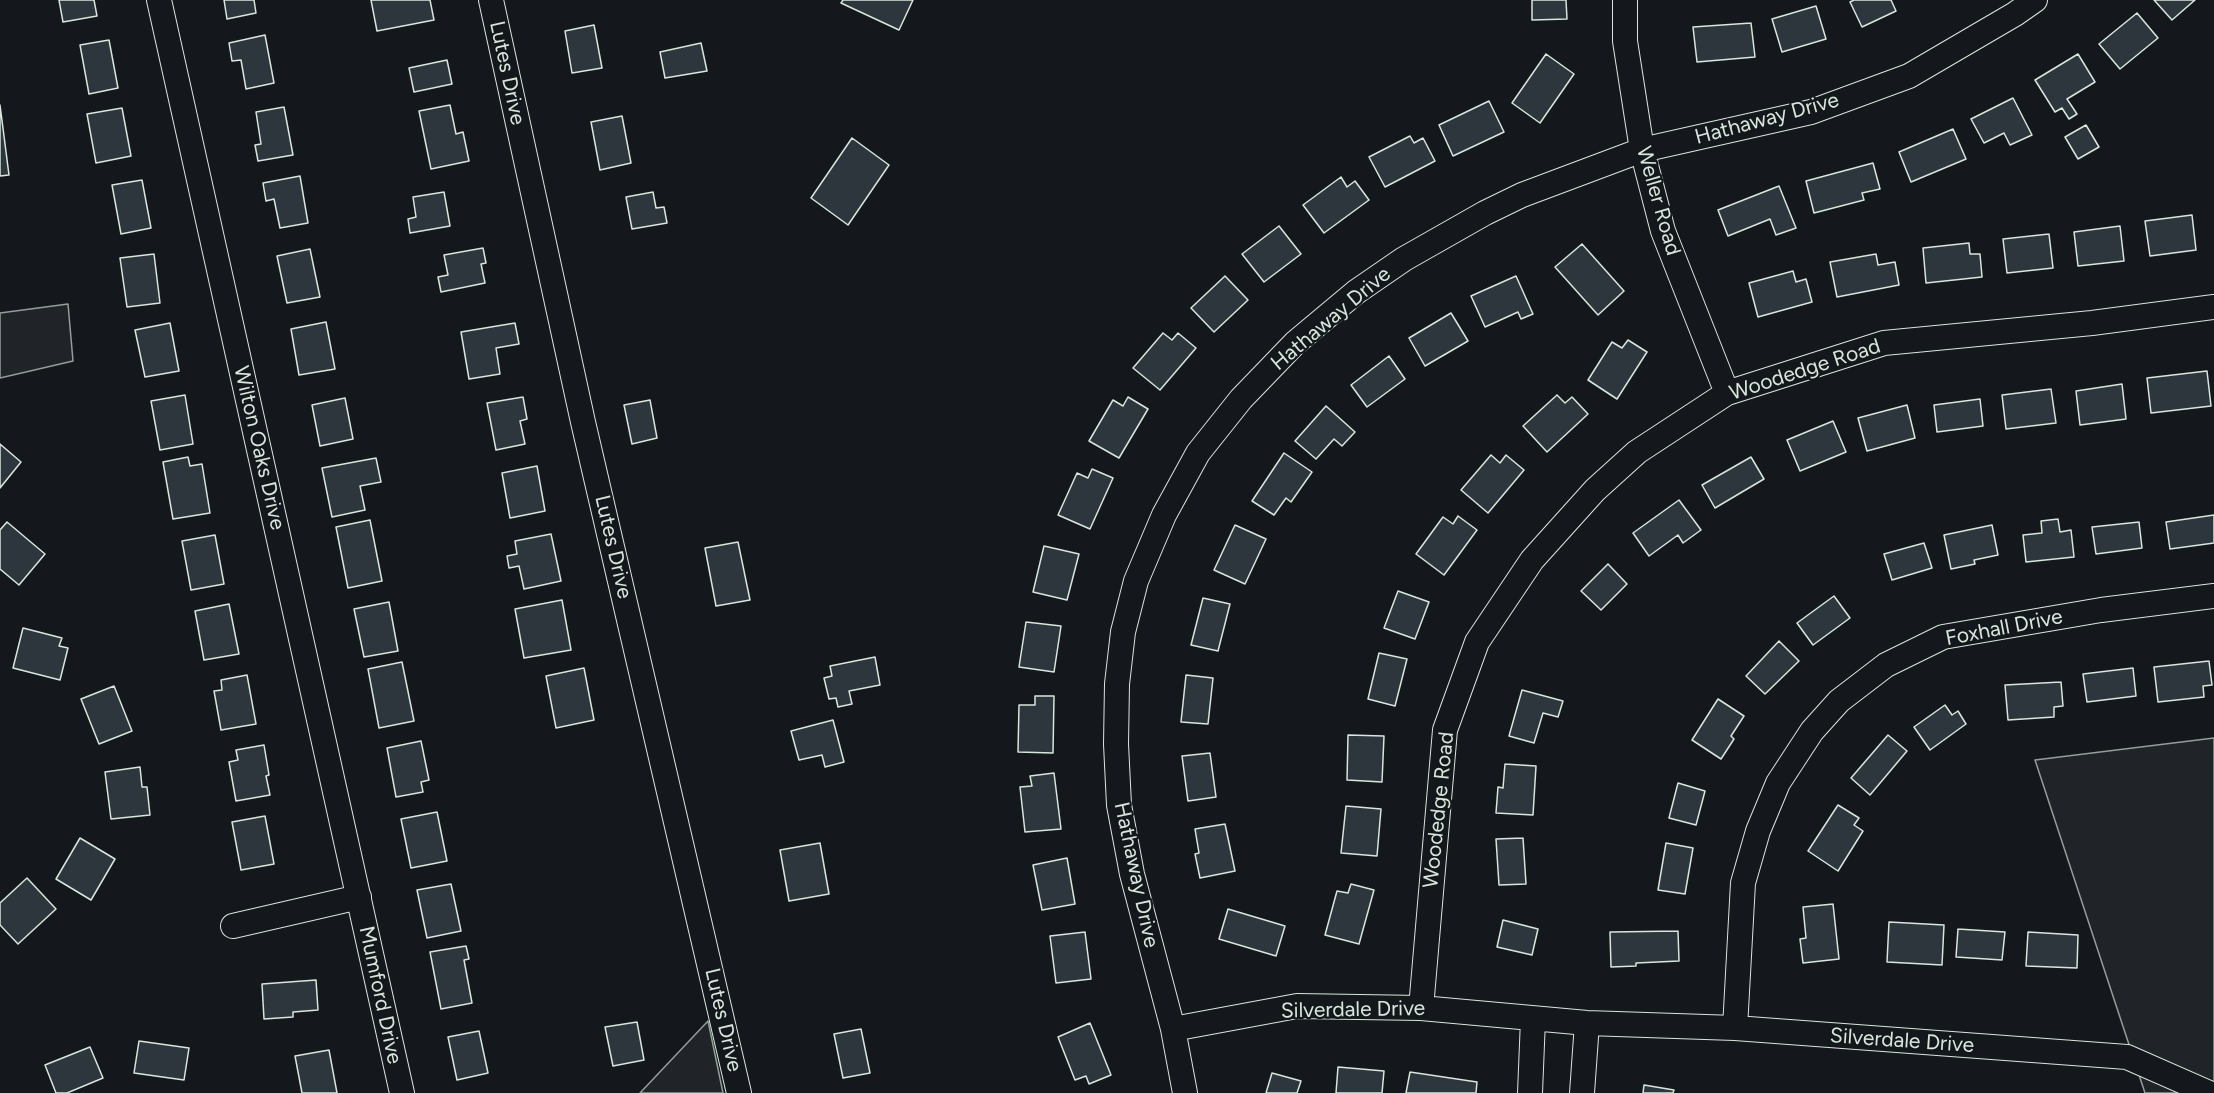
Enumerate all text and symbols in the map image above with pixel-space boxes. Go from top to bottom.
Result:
street label: Lutes Drive [484,19,530,127]
street label: Hathaway Drive [1692,88,1842,150]
street label: Weller Road [1630,144,1686,258]
street label: Hathaway Drive [1266,262,1396,376]
street label: Woodedge Road [1726,334,1884,406]
street label: Wilton Oaks Drive [228,364,290,532]
street label: Lutes Drive [589,493,637,601]
street label: Foxhall Drive [1943,604,2065,652]
street label: Woodedge Road [1418,731,1460,889]
street label: Hathaway Drive [1108,800,1164,950]
street label: Mumford Drive [353,924,407,1066]
street label: Lutes Drive [699,966,747,1074]
street label: Silverdale Drive [1281,996,1425,1024]
street label: Silverdale Drive [1829,1023,1975,1059]

